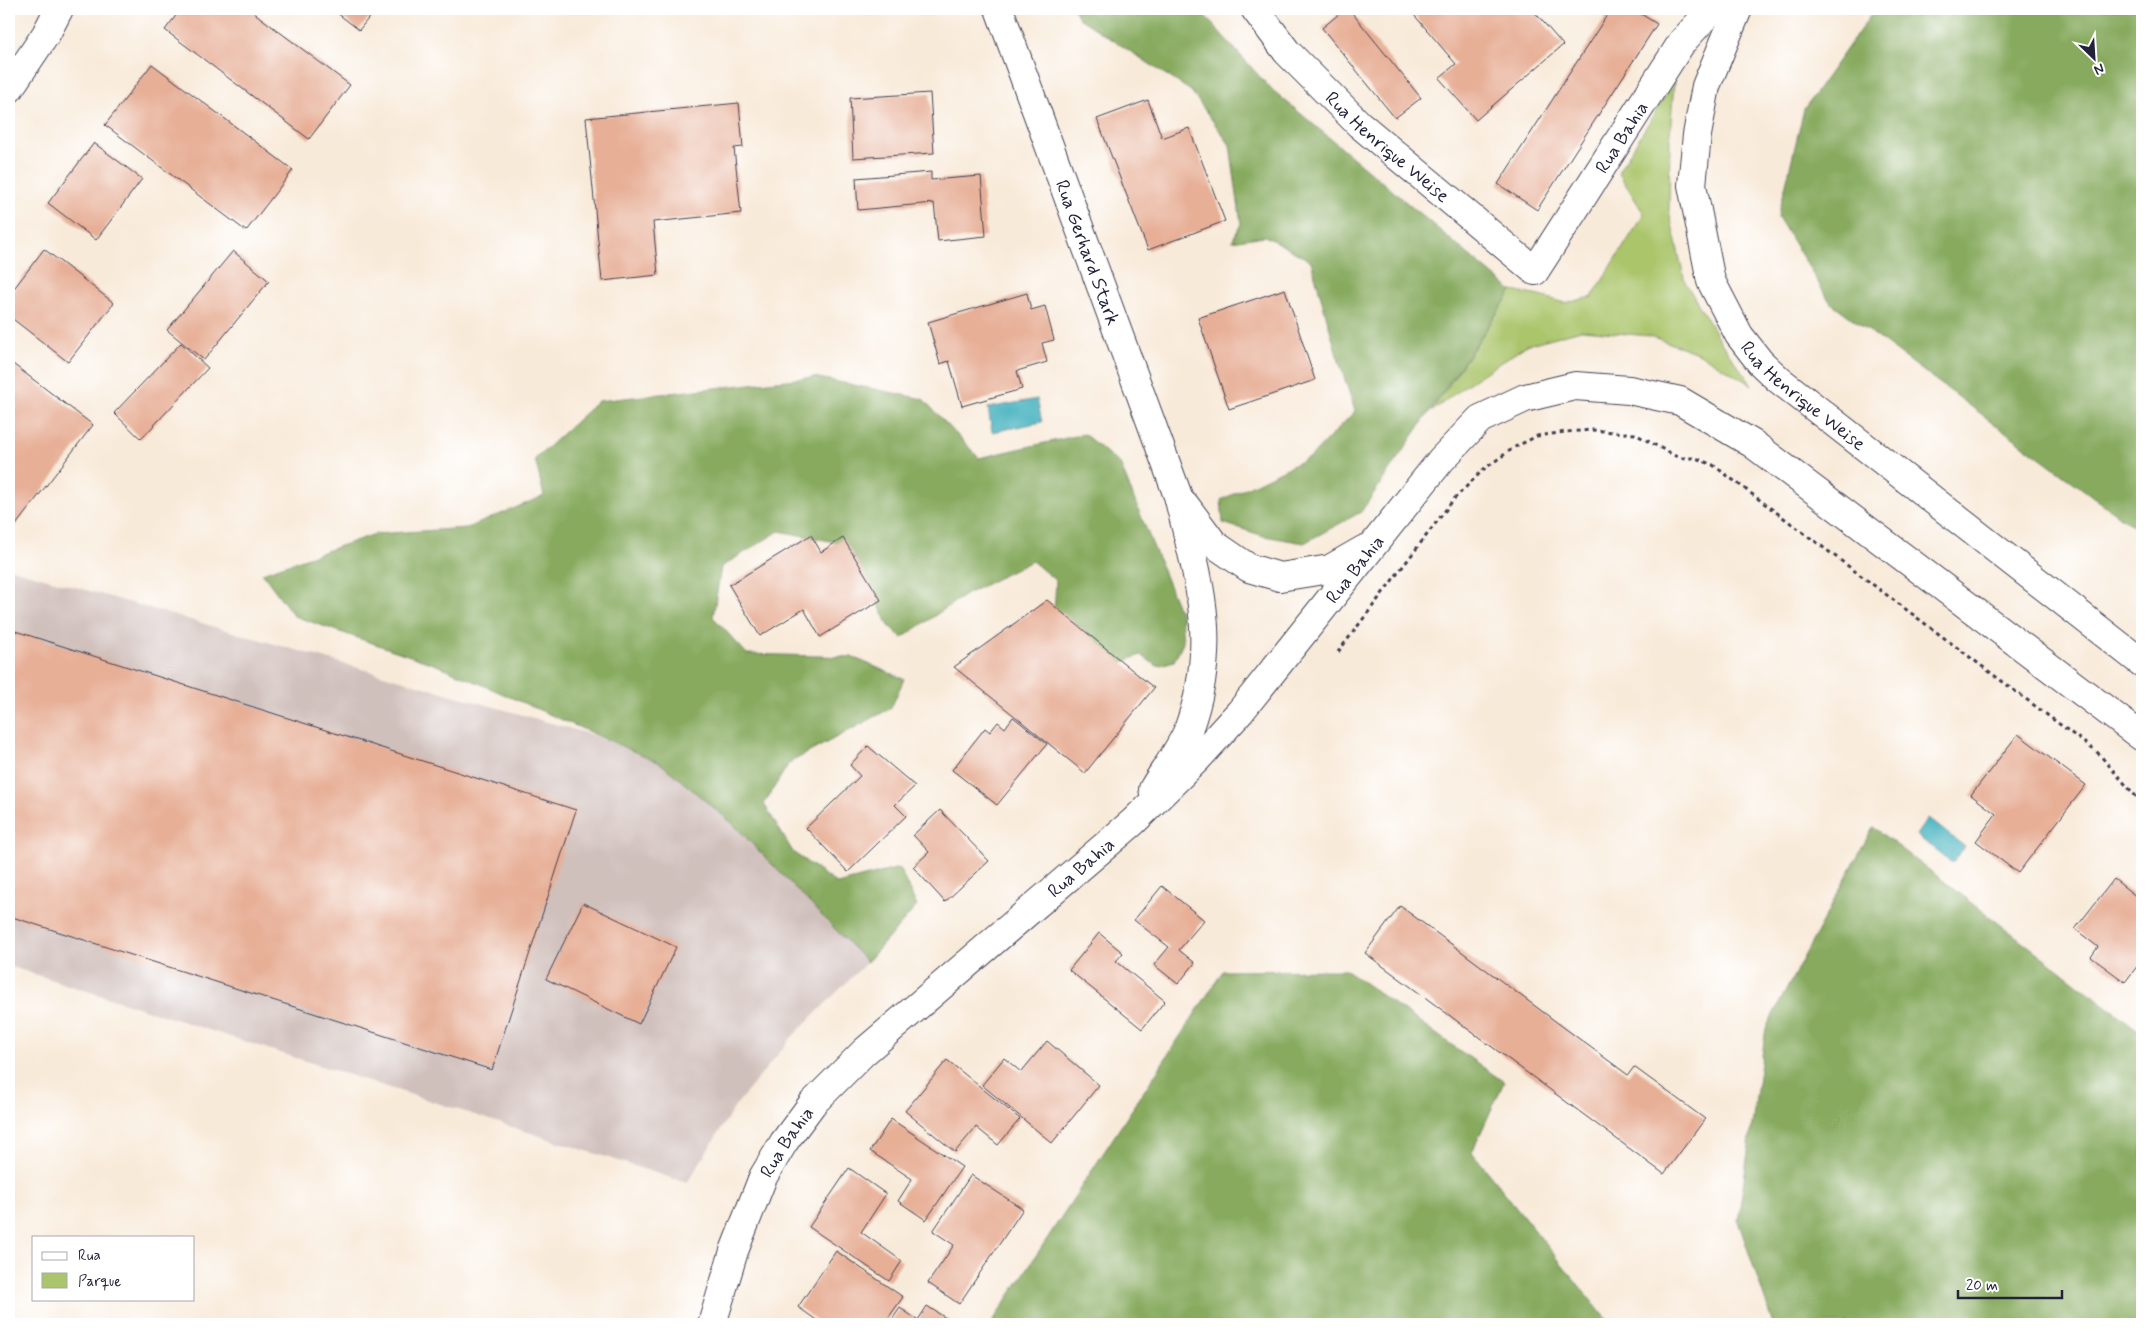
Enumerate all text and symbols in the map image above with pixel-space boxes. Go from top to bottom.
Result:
north arrow [2068,32,2118,82]
text: N [2091,59,2107,79]
street label: Rua Henrique Weise [1319,86,1455,209]
street label: Rua Bahia [1590,97,1655,179]
street label: Rua Gerhard Stark [1049,177,1125,329]
street label: Rua Henrique Weise [1734,336,1870,457]
street label: Rua Bahia [1320,530,1391,609]
street label: Rua Bahia [1042,832,1120,904]
street label: Rua Bahia [754,1102,820,1183]
legend [32,1236,195,1300]
text: Rua [78,1246,101,1266]
scale bar [1958,1268,2062,1300]
text: Parque [78,1272,121,1292]
text: 20 m [1966,1276,1998,1296]

